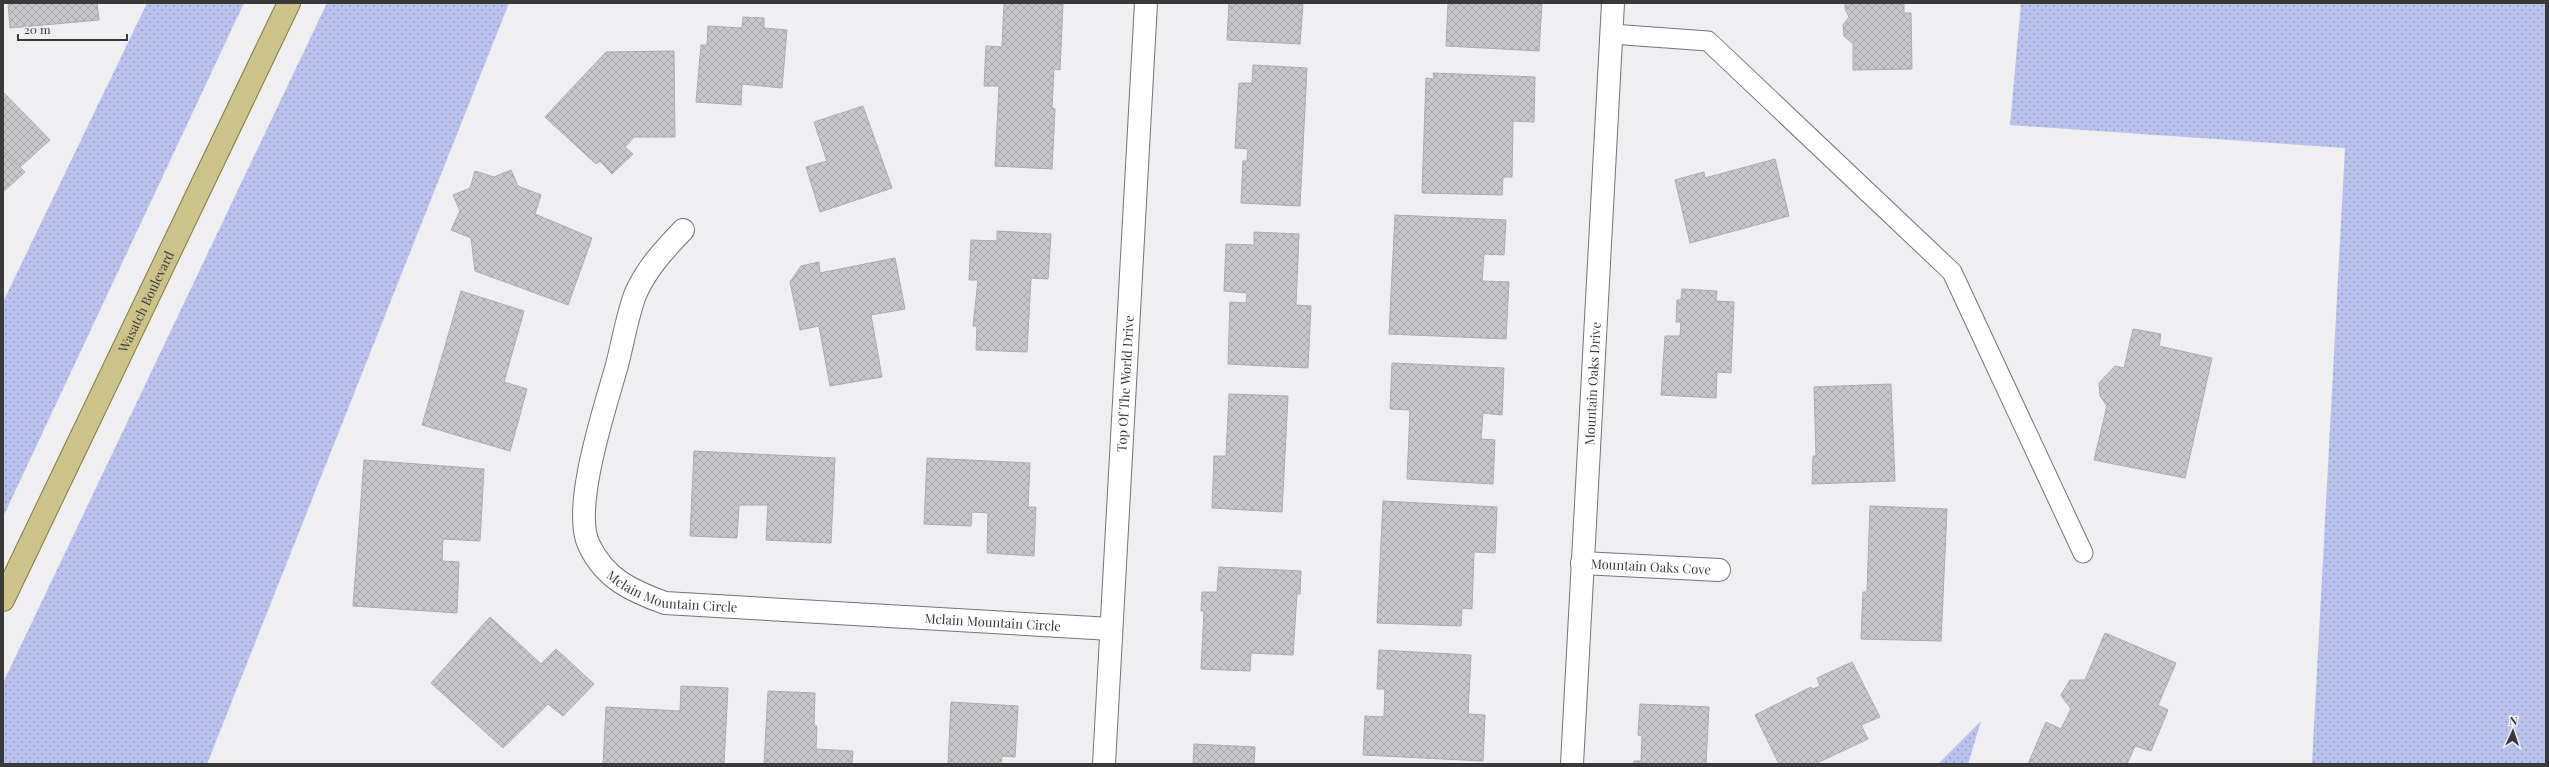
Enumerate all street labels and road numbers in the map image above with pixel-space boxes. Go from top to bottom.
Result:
street label: Wasatch Boulevard [114,247,177,356]
street label: Top Of The World Drive [1112,314,1137,452]
street label: Mountain Oaks Drive [1580,321,1604,446]
street label: Mountain Oaks Cove [1590,554,1712,578]
street label: Mclain Mountain Circle [604,566,738,615]
street label: Mclain Mountain Circle [924,609,1062,634]

